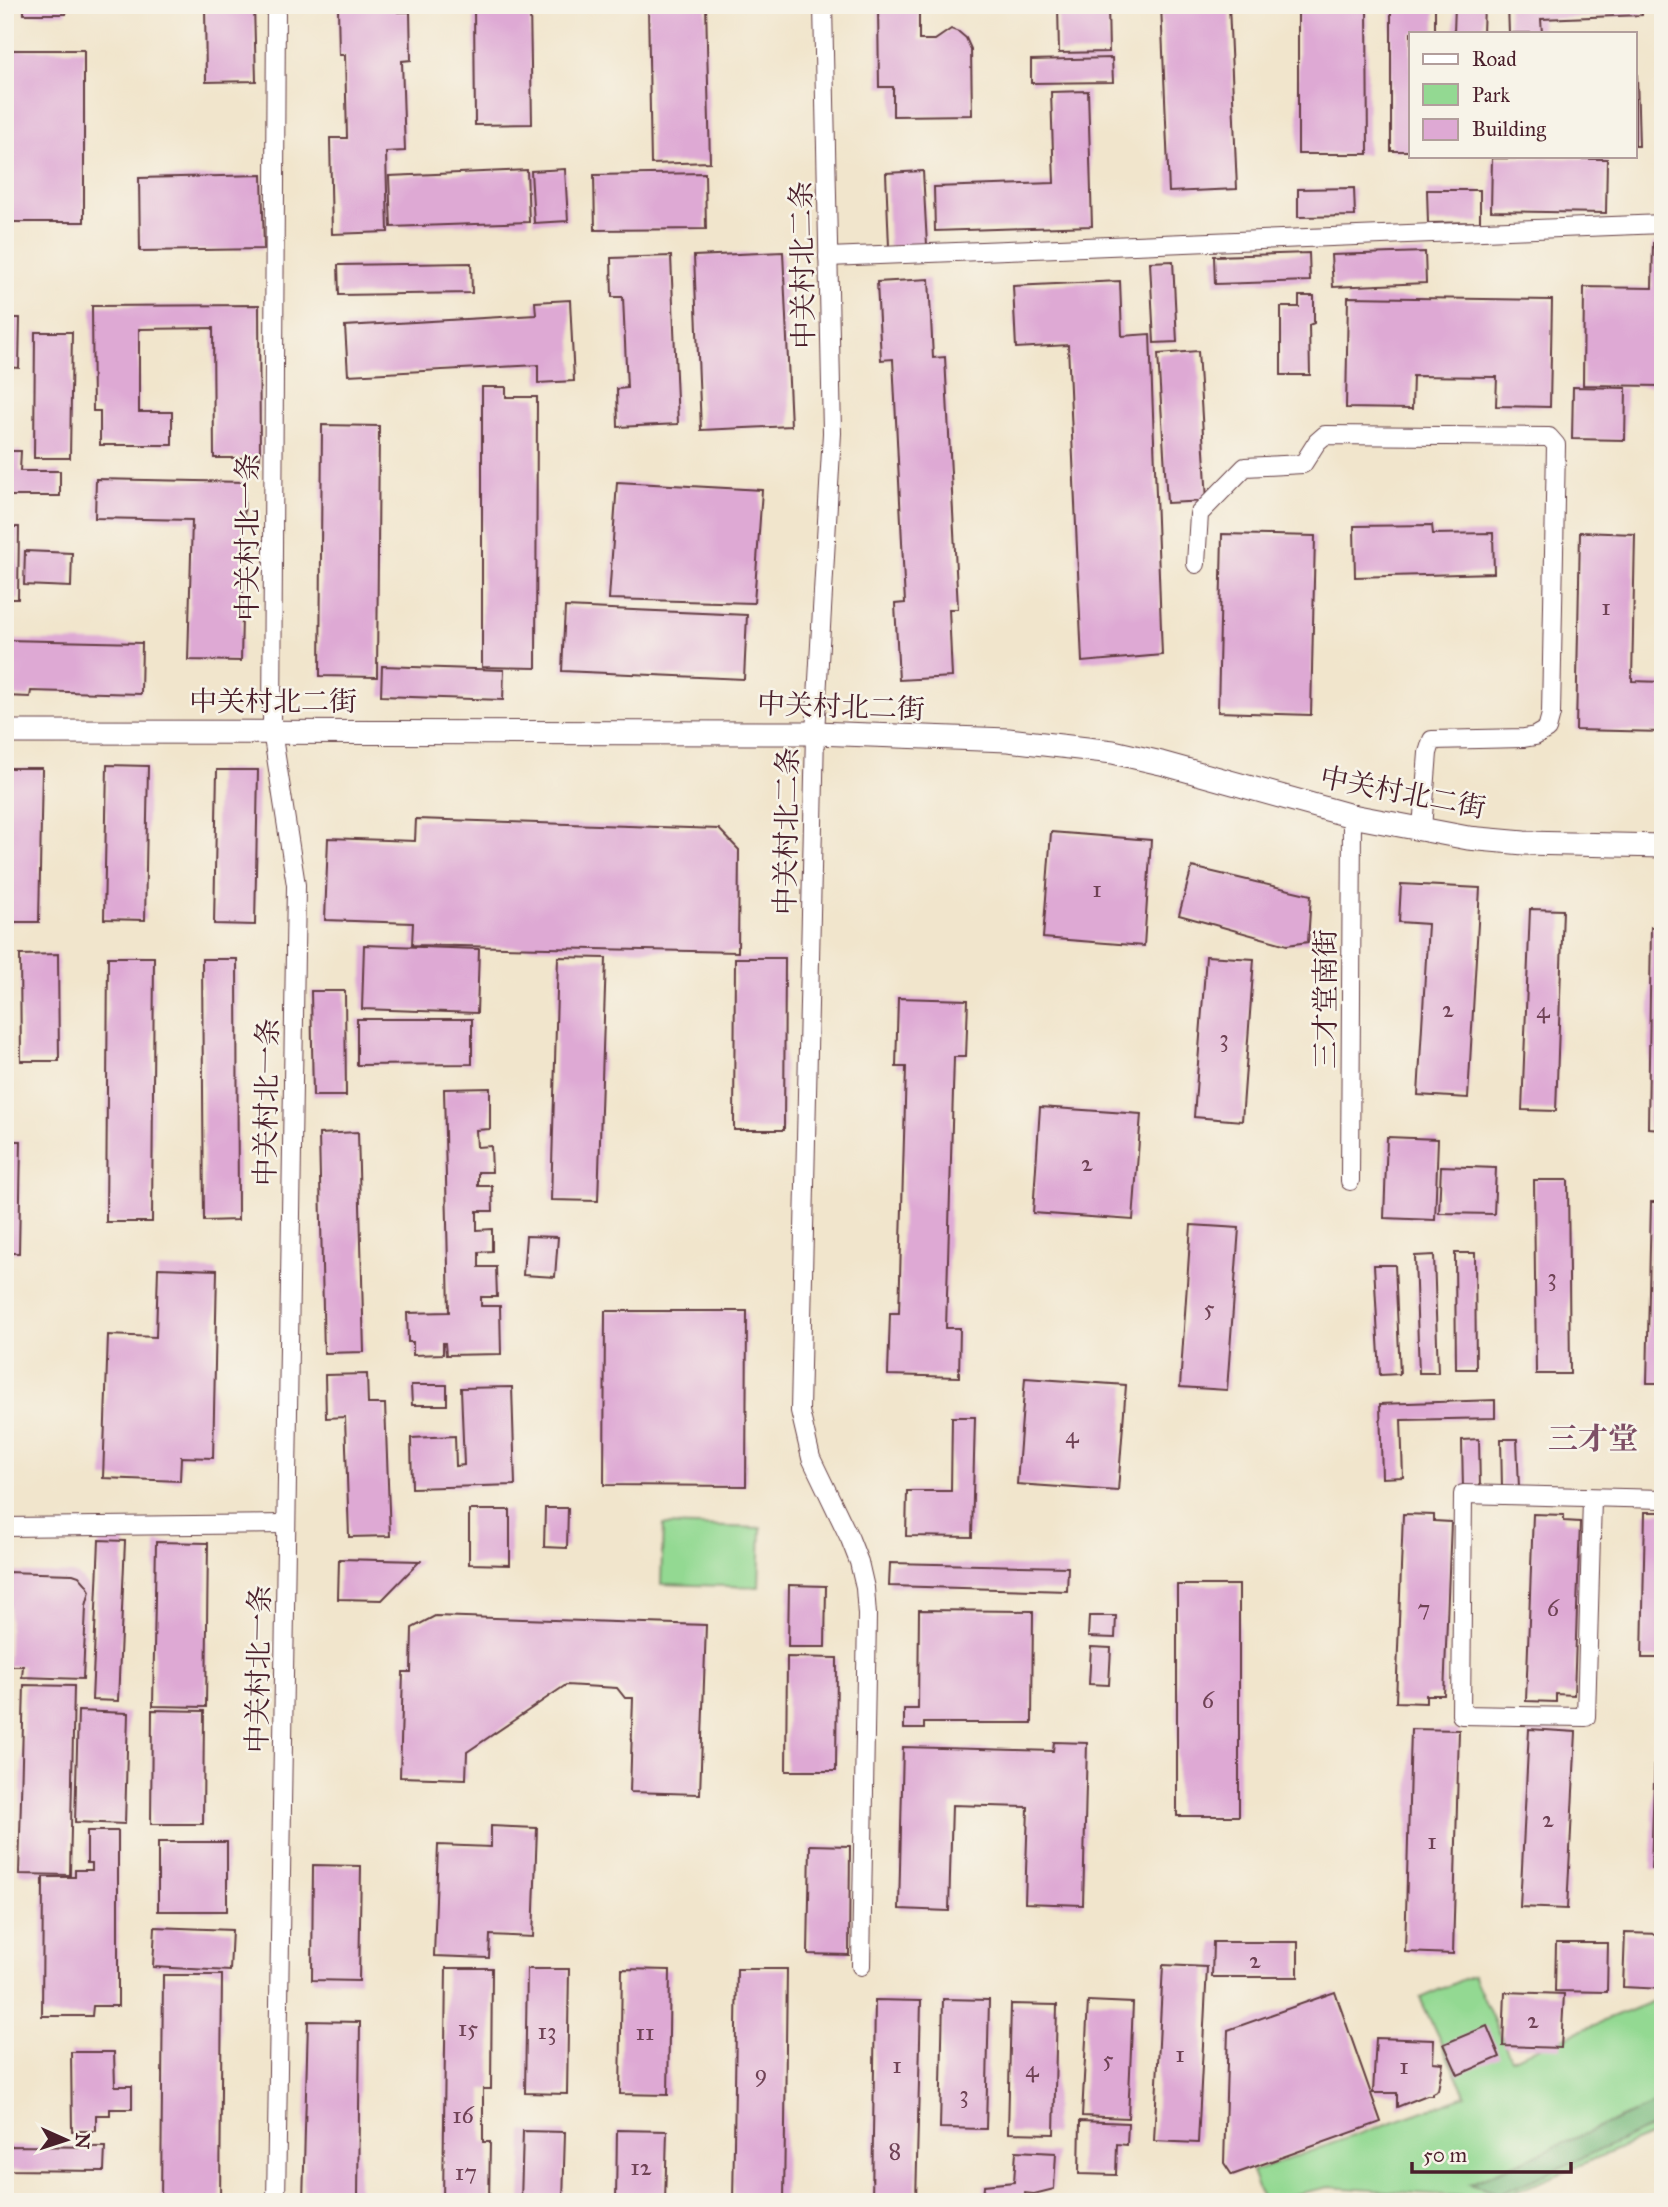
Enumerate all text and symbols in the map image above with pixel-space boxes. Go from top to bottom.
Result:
legend [1409,32,1636,158]
text: Road [1472,46,1517,72]
text: Park [1472,82,1510,108]
text: Building [1472,116,1546,142]
street label: 中关村北二条 [784,181,821,349]
street label: 中关村北一条 [230,453,265,621]
house number: 1 [1601,592,1611,622]
street label: 中关村北二街 [189,684,357,719]
street label: 中关村北二街 [756,686,926,727]
street label: 中关村北二条 [768,747,805,915]
street label: 中关村北二街 [1317,759,1489,826]
house number: 1 [1092,874,1102,904]
street label: 三才堂南街 [1308,929,1343,1069]
house number: 2 [1442,994,1454,1024]
house number: 4 [1536,995,1550,1025]
street label: 中关村北一条 [248,1018,285,1186]
house number: 3 [1219,1023,1229,1053]
house number: 2 [1081,1148,1093,1178]
house number: 3 [1547,1262,1557,1292]
house number: 5 [1203,1293,1215,1323]
house number: 4 [1065,1420,1079,1450]
district label: 三才堂 [1548,1421,1638,1457]
street label: 中关村北一条 [240,1585,277,1753]
house number: 7 [1418,1593,1430,1623]
house number: 6 [1547,1593,1560,1623]
house number: 6 [1202,1685,1215,1715]
house number: 2 [1542,1804,1554,1834]
house number: 1 [1427,1826,1437,1856]
house number: 2 [1249,1945,1261,1975]
house number: 2 [1527,2005,1539,2035]
house number: 15 [458,2013,478,2043]
house number: 13 [537,2016,557,2046]
house number: 11 [636,2017,654,2047]
house number: 1 [1175,2039,1185,2069]
house number: 5 [1102,2044,1114,2074]
house number: 1 [892,2050,902,2080]
house number: 1 [1399,2051,1409,2081]
house number: 4 [1025,2054,1039,2084]
house number: 9 [755,2058,767,2088]
house number: 3 [959,2079,969,2109]
house number: 16 [452,2100,475,2130]
north arrow [32,2106,102,2176]
scale bar [1412,2130,1572,2174]
text: N [71,2132,94,2150]
house number: 8 [889,2136,901,2166]
text: 50 m [1423,2142,1468,2168]
house number: 12 [630,2152,652,2182]
house number: 17 [455,2157,477,2187]

